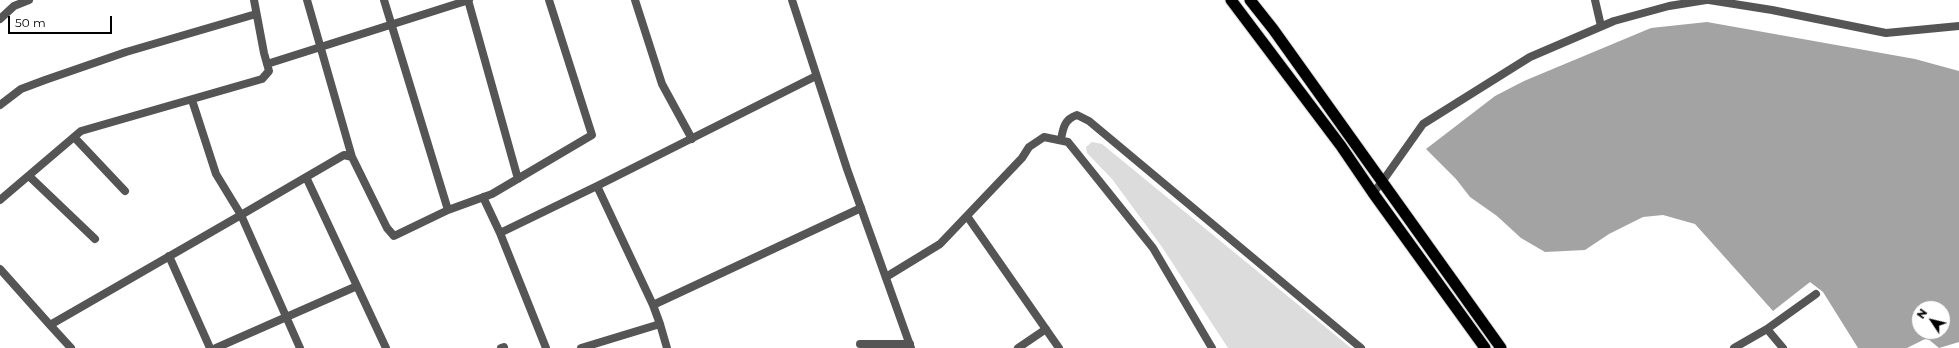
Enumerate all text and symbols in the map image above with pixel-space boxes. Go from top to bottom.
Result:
scale bar [10,8,114,34]
text: 50 m [15,15,46,30]
north arrow [1911,300,1951,340]
text: N [1914,306,1930,321]

